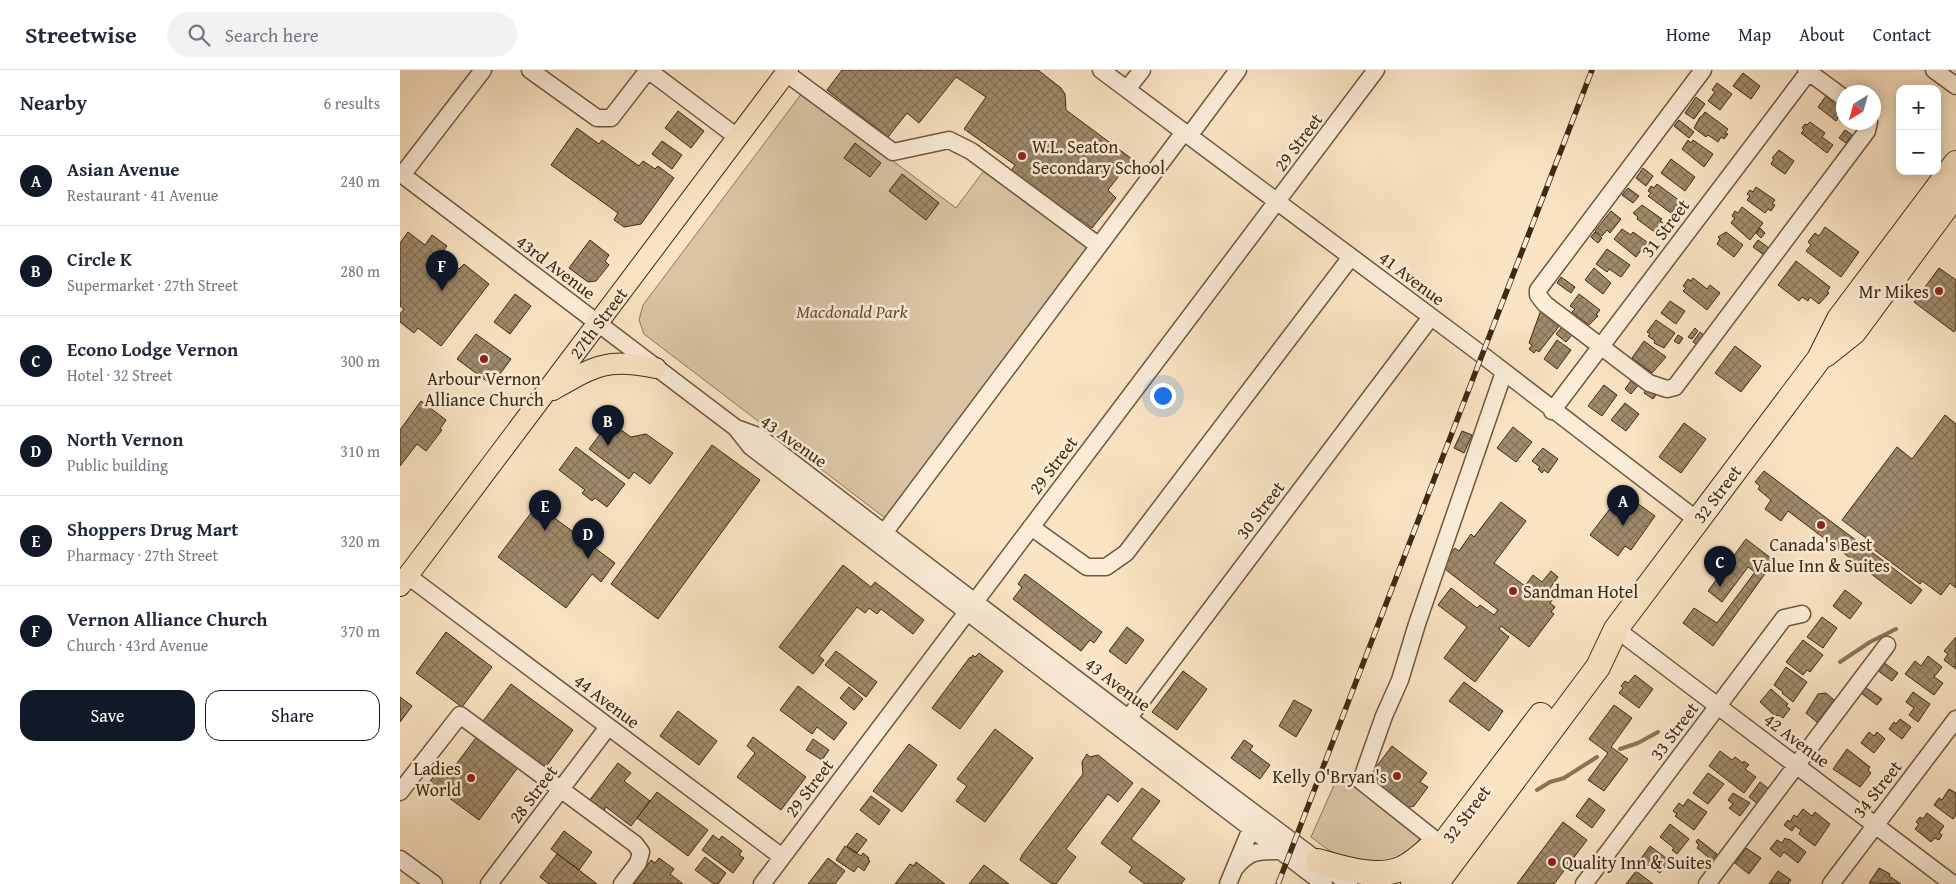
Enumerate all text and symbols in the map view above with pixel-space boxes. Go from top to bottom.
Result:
search box [167,12,517,57]
text: Streetwise [25,17,137,52]
icon: search [185,21,213,49]
text: Search here [225,21,319,49]
text: Home [1666,21,1710,48]
text: Map [1738,21,1771,48]
text: About [1799,21,1845,48]
text: Contact [1873,21,1931,48]
north arrow [1836,85,1881,130]
map controls [1896,85,1941,175]
button: + [1896,85,1941,130]
text: Nearby [20,87,87,118]
text: 6 results [323,91,380,115]
street label: 29 Street [1267,107,1329,177]
button: − [1896,130,1941,175]
place label: W.L. Seaton Secondary School [1032,133,1165,181]
marker: W.L. Seaton Secondary School [1016,150,1028,162]
text: Asian Avenue [67,155,180,183]
text: A [31,169,41,193]
text: 240 m [340,169,380,193]
text: Restaurant · 41 Avenue [67,183,218,207]
street label: 31 Street [1634,193,1696,263]
street label: 43rd Avenue [511,228,601,306]
street label: 41 Avenue [1373,244,1451,312]
text: Circle K [67,245,132,273]
pin: F [426,250,458,291]
text: B [31,259,41,283]
text: 280 m [340,259,380,283]
text: Supermarket · 27th Street [67,273,238,297]
place label: Mr Mikes [1859,278,1929,305]
street label: 27th Street [562,281,634,364]
marker: Mr Mikes [1933,285,1945,297]
park label: Macdonald Park [796,298,909,325]
text: Econo Lodge Vernon [67,335,238,363]
text: C [31,349,41,373]
text: 300 m [340,349,380,373]
marker: Arbour Vernon Alliance Church [478,353,490,365]
text: Hotel · 32 Street [67,363,173,387]
place label: Arbour Vernon Alliance Church [424,365,544,413]
your location [1150,383,1176,409]
pin: B [592,405,624,446]
street label: 43 Avenue [755,408,833,474]
text: North Vernon [67,425,183,453]
street label: 29 Street [1022,430,1084,500]
text: D [31,439,41,463]
text: 310 m [340,439,380,463]
text: Public building [67,453,168,477]
street label: 32 Street [1686,459,1748,529]
street label: 30 Street [1229,475,1291,545]
pin: A [1607,485,1639,526]
pin: E [529,490,561,531]
text: Shoppers Drug Mart [67,515,239,543]
pin: D [572,518,604,559]
marker: Canada's Best Value Inn & Suites [1815,519,1827,531]
text: E [32,529,40,553]
text: 320 m [340,529,380,553]
place label: Canada's Best Value Inn & Suites [1752,531,1890,579]
text: Pharmacy · 27th Street [67,543,218,567]
pin: C [1704,546,1736,587]
place label: Sandman Hotel [1523,578,1638,605]
marker: Sandman Hotel [1507,585,1519,597]
text: Vernon Alliance Church [67,605,268,633]
text: F [32,619,40,643]
text: 370 m [340,619,380,643]
text: Church · 43rd Avenue [67,633,208,657]
street label: 43 Avenue [1079,650,1157,718]
street label: 44 Avenue [568,667,646,735]
button: Save [20,690,195,741]
button: Share [205,690,380,741]
street label: 33 Street [1643,696,1705,766]
street label: 42 Avenue [1758,706,1836,774]
street label: 29 Street [778,753,840,823]
street label: 34 Street [1846,754,1909,824]
place label: Ladies World [413,755,461,803]
street label: 28 Street [502,759,564,829]
place label: Kelly O'Bryan's [1273,763,1387,790]
marker: Kelly O'Bryan's [1391,770,1403,782]
marker: Ladies World [465,772,477,784]
street label: 32 Street [1435,779,1497,849]
place label: Quality Inn & Suites [1562,849,1712,876]
marker: Quality Inn & Suites [1546,856,1558,868]

